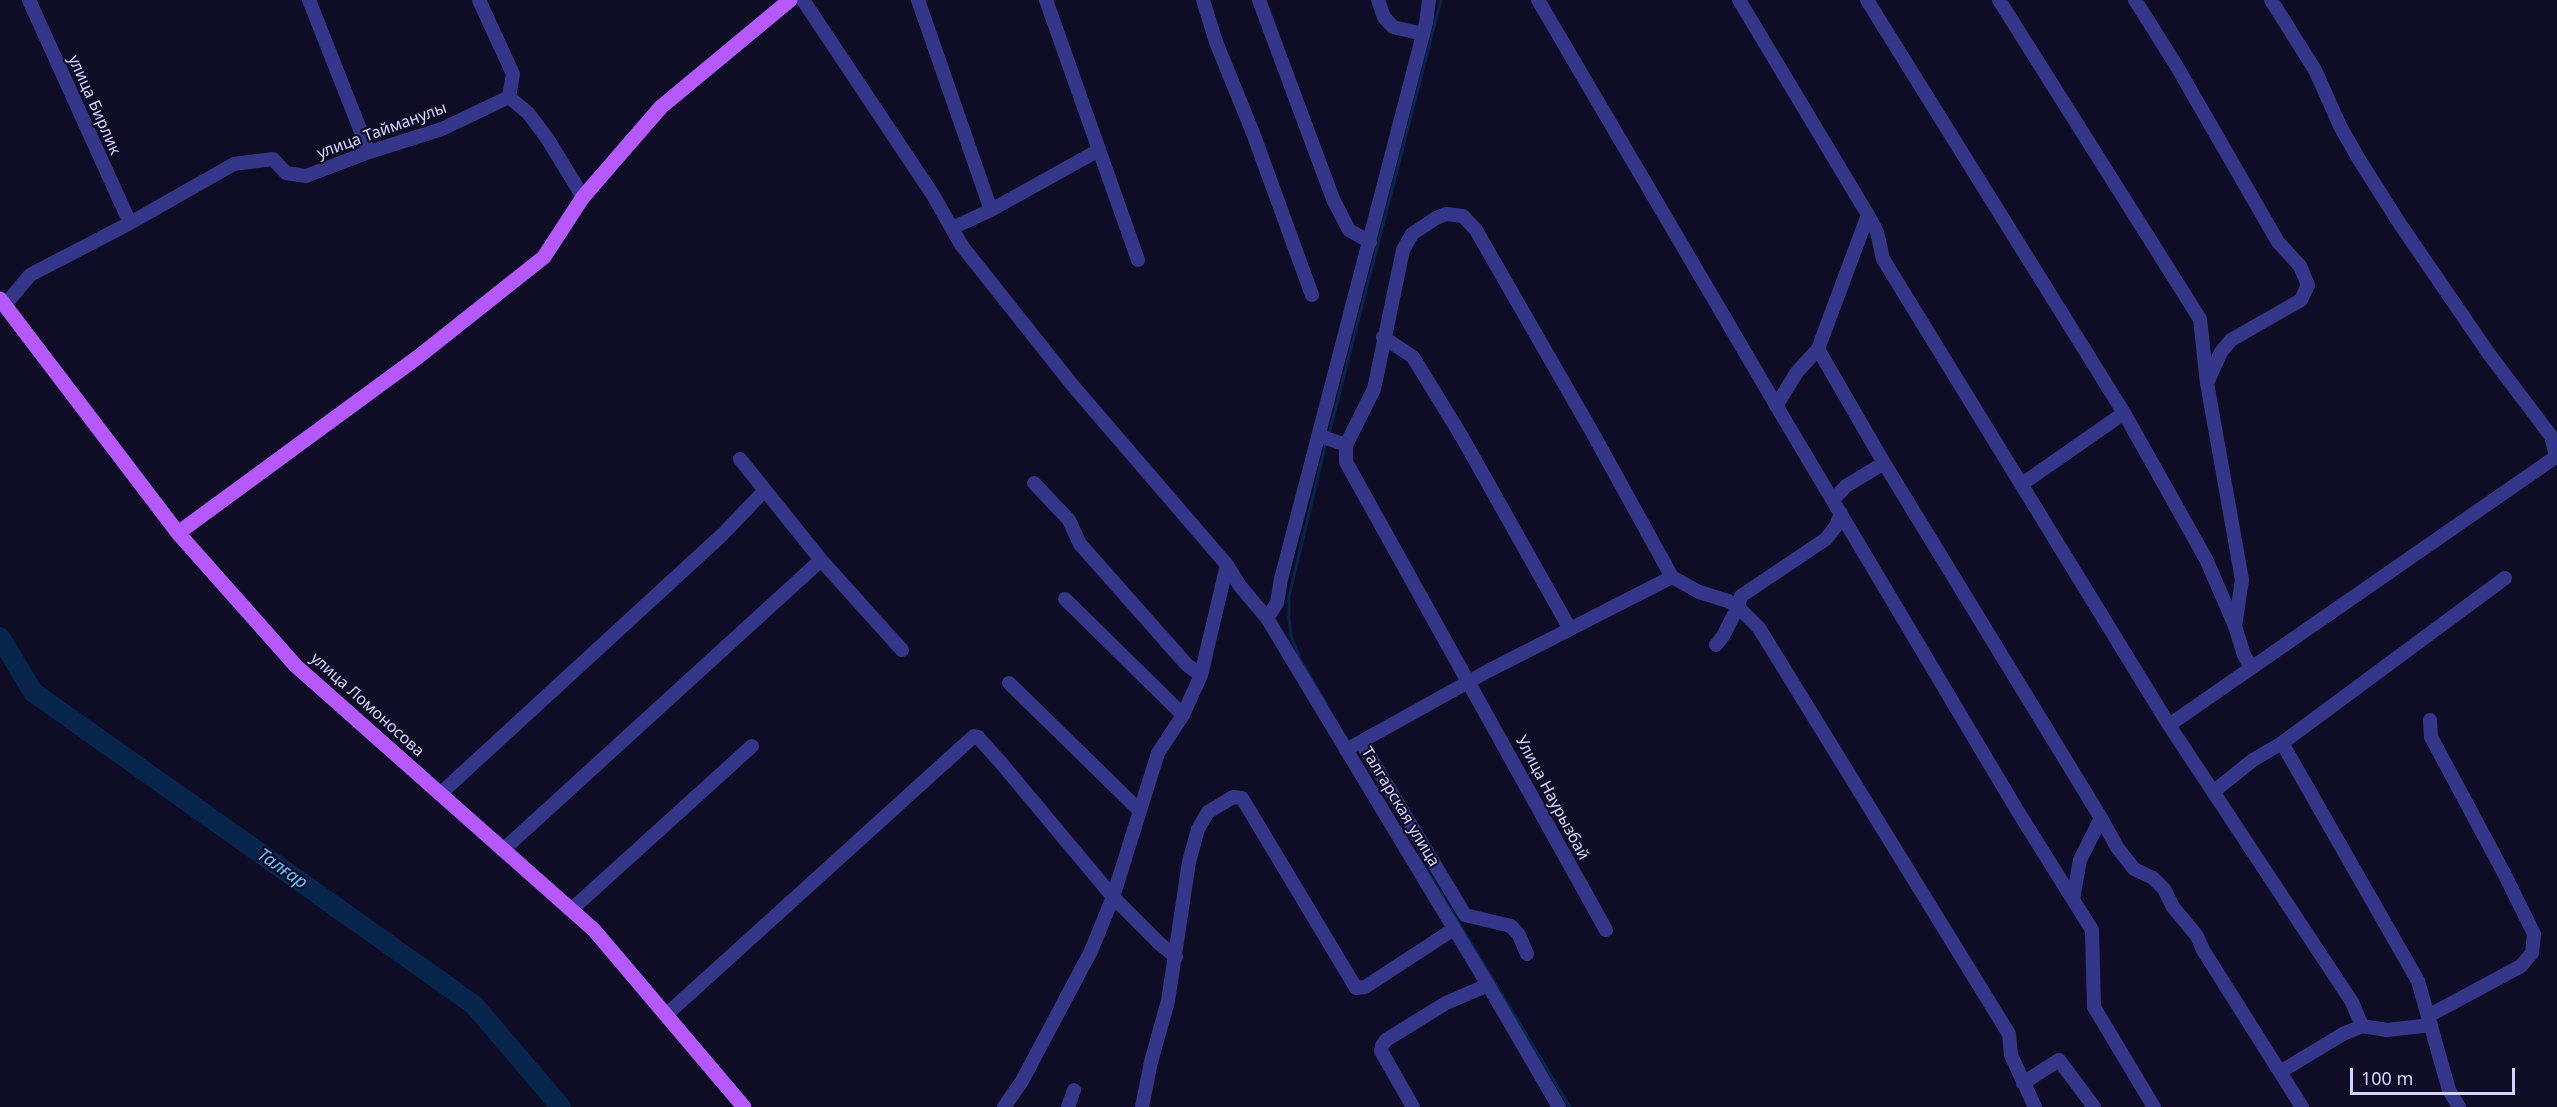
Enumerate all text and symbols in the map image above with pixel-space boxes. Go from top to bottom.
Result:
street label: улица Бирлик [64,52,124,158]
street label: улица Тайманулы [315,99,449,163]
street label: улица Ломоносова [306,649,428,761]
street label: Улица Наурызбай [1511,733,1593,863]
street label: Талгарская улица [1357,744,1443,870]
water label: Талғар [253,844,311,894]
scale bar [2353,1056,2518,1094]
text: 100 m [2361,1066,2413,1090]

